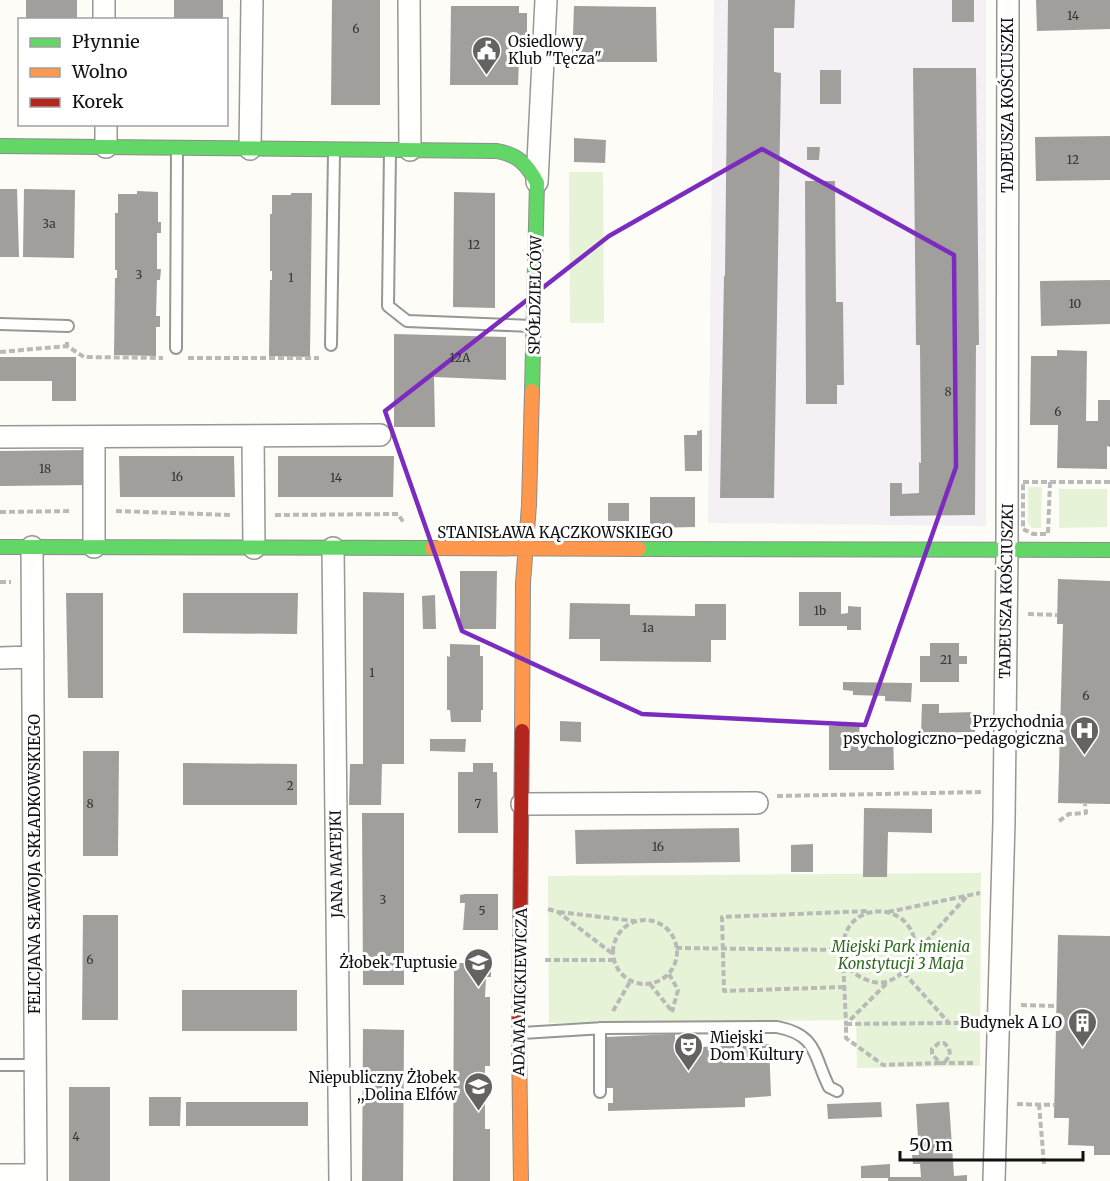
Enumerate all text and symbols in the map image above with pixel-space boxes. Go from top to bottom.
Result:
house number: 14 [1067,8,1080,23]
street label: TADEUSZA KOŚCIUSZKI [997,17,1017,193]
legend [18,18,228,126]
house number: 6 [352,21,360,36]
text: Płynnie [72,30,140,53]
place label: Osiedlowy Klub "Tęcza" [508,32,602,68]
public building icon: Osiedlowy Klub "Tęcza" [471,34,503,76]
text: Wolno [71,60,128,83]
text: Korek [72,90,124,113]
house number: 12 [1067,152,1079,167]
house number: 3a [42,216,56,231]
street label: SPÓŁDZIELCÓW [523,234,546,355]
house number: 12 [468,237,480,252]
house number: 3 [136,267,143,282]
house number: 1 [288,270,294,285]
house number: 10 [1069,296,1082,311]
house number: 12A [450,350,471,365]
house number: 8 [944,384,952,399]
house number: 6 [1054,404,1062,419]
house number: 18 [39,461,51,476]
house number: 16 [171,469,183,484]
house number: 14 [330,470,343,485]
street label: TADEUSZA KOŚCIUSZKI [994,503,1017,679]
street label: STANISŁAWA KĄCZKOWSKIEGO [437,523,673,542]
house number: 1b [814,603,826,618]
house number: 1a [642,620,654,635]
house number: 21 [940,652,953,667]
house number: 1 [369,665,375,680]
house number: 6 [1082,688,1090,703]
place label: Przychodnia psychologiczno-pedagogiczna [843,712,1064,748]
street label: FELICJANA SŁAWOJA SKŁADKOWSKIEGO [25,714,44,1014]
hospital icon: Przychodnia psychologiczno-pedagogiczna [1069,714,1101,756]
house number: 2 [286,778,294,793]
house number: 8 [86,796,94,811]
house number: 7 [475,796,482,811]
street label: JANA MATEJKI [326,810,346,919]
house number: 16 [652,839,664,854]
house number: 3 [380,892,387,907]
house number: 5 [478,903,486,918]
street label: ADAMA MICKIEWICZA [509,907,531,1077]
park label: Miejski Park imienia Konstytucji 3 Maja [831,937,970,973]
school or university icon: Żłobek Tuptusie [462,946,494,988]
house number: 6 [86,952,94,967]
place label: Żłobek Tuptusie [339,953,457,972]
building icon: Budynek A LO [1067,1006,1099,1048]
place label: Budynek A LO [960,1013,1062,1032]
place label: Miejski Dom Kultury [710,1028,804,1064]
theatre icon: Miejski Dom Kultury [673,1030,705,1072]
place label: Niepubliczny Żłobek ,,Dolina Elfów [308,1068,457,1104]
school or university icon: Niepubliczny Żłobek ,,Dolina Elfów [462,1070,494,1112]
scale bar [900,1124,1083,1162]
house number: 4 [72,1129,80,1144]
text: 50 m [909,1133,953,1156]

